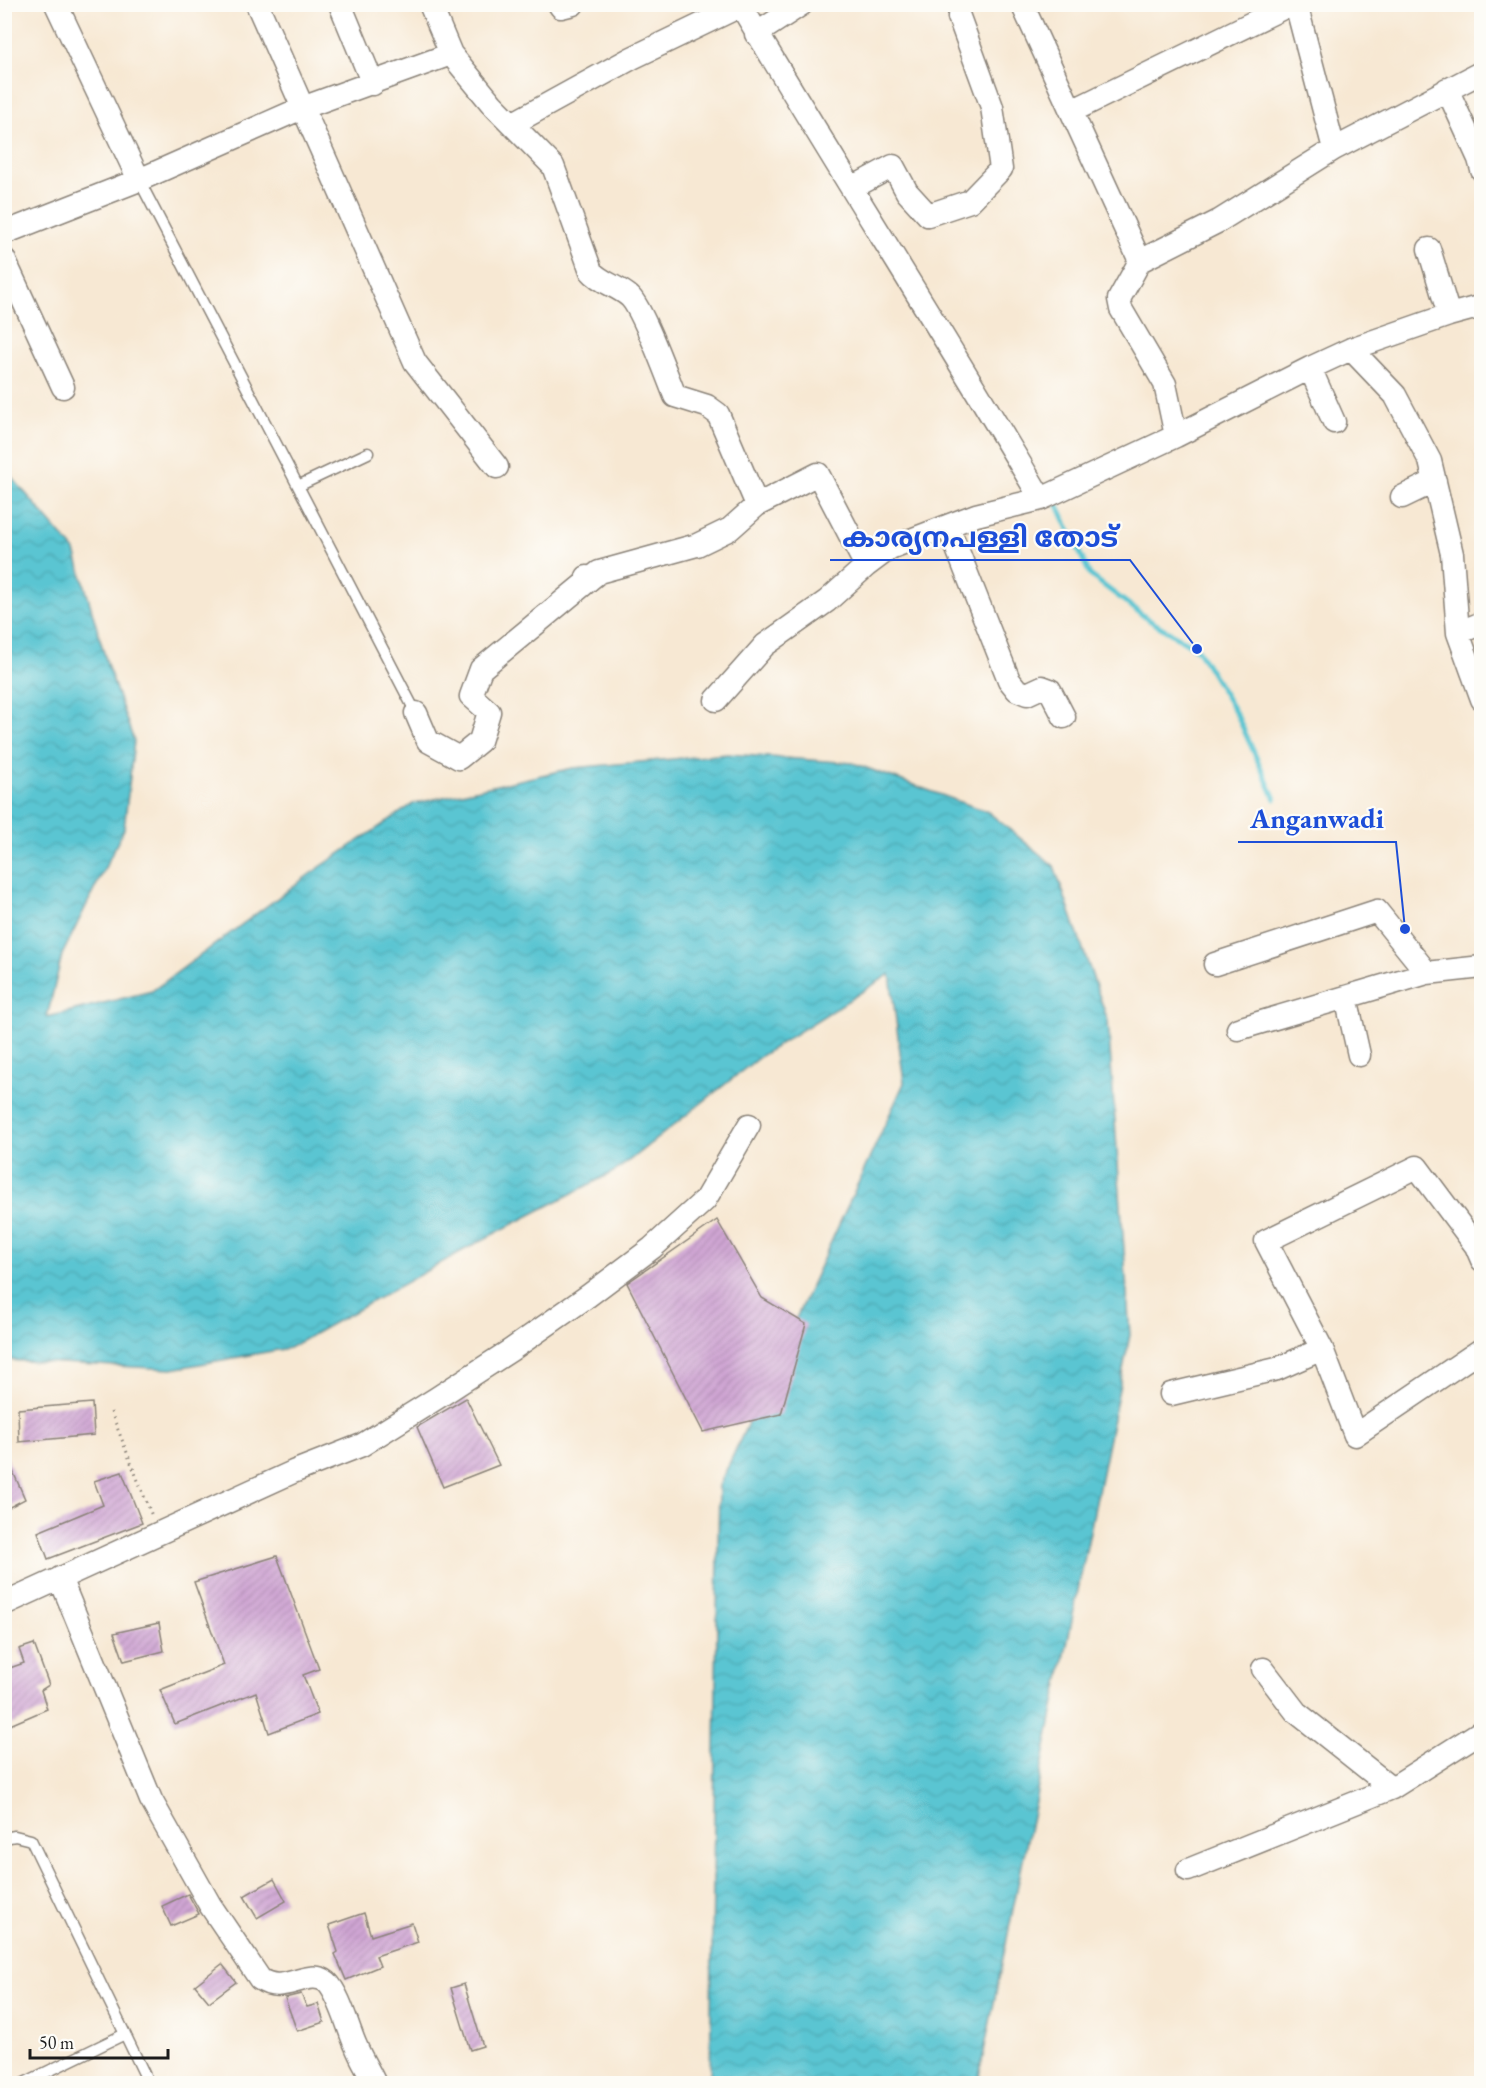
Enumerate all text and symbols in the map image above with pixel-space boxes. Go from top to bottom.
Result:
callout: കാര്യനപള്ളി തോട് [830,514,1130,560]
text: കാര്യനപള്ളി തോട് [842,519,1121,555]
callout: Anganwadi [1238,796,1396,842]
text: Anganwadi [1249,800,1384,836]
scale bar [30,2022,168,2060]
text: 50 m [39,2031,74,2054]

